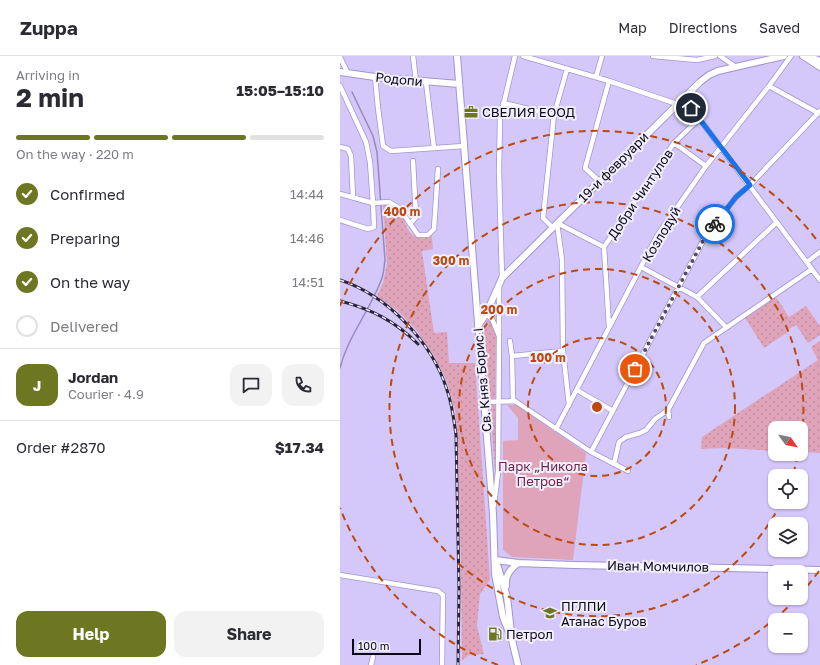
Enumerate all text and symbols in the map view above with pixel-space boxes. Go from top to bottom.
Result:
text: Zuppa [20,16,78,39]
text: Map [618,19,647,36]
text: Directions [669,19,737,36]
text: Saved [759,19,800,36]
text: Arriving in [16,67,80,83]
street label: Родопи [375,69,423,89]
text: 15:05–15:10 [236,81,324,99]
text: 2 min [16,82,84,113]
pin [674,91,708,125]
icon: home [680,97,702,119]
office icon: СВЕЛИЯ ЕООД [463,104,479,120]
place label: СВЕЛИЯ ЕООД [482,104,576,120]
street label: 19-и февруари [575,129,651,205]
text: On the way · 220 m [16,146,134,162]
street label: Добри Чинтулов [604,146,676,242]
icon: check [16,183,38,205]
text: Confirmed [50,185,125,203]
text: 14:44 [290,186,324,202]
street label: Козлодуй [638,203,684,265]
text: 400 m [384,204,420,219]
courier [695,204,735,244]
icon: bike [704,213,726,235]
icon: check [16,227,38,249]
text: Preparing [50,229,120,247]
text: 14:46 [290,230,324,246]
text: 300 m [433,253,469,268]
icon: check [16,271,38,293]
text: On the way [50,273,130,291]
text: 14:51 [292,274,324,290]
text: 200 m [481,302,517,317]
text: Delivered [50,317,118,335]
street label: Св. Княз Борис I [469,327,495,433]
text: 100 m [530,350,566,365]
pin [618,352,652,386]
icon: bag [624,358,646,380]
button: chat [230,364,272,406]
button: phone [282,364,324,406]
text: Jordan [68,368,118,386]
text: J [33,376,41,394]
text: Courier · 4.9 [68,386,144,402]
centre of rings [590,400,604,414]
north arrow [768,421,808,461]
map controls [768,421,808,653]
text: Order #2870 [16,438,106,456]
text: $17.34 [275,438,324,456]
park label: Парк „Никола Петров“ [498,458,588,489]
button: locate [768,469,808,509]
button: layers [768,517,808,557]
street label: Иван Момчилов [607,557,709,575]
button: + [768,565,808,605]
place label: ПГЛПИ Атанас Буров [561,598,647,629]
school or university icon: ПГЛПИ Атанас Буров [542,605,558,621]
button: Help [16,611,166,657]
button: Share [174,611,324,657]
button: − [768,613,808,653]
fuel station icon: Петрол [487,626,503,642]
place label: Петрол [506,626,553,642]
scale bar [352,637,421,656]
text: 100 m [358,639,389,652]

